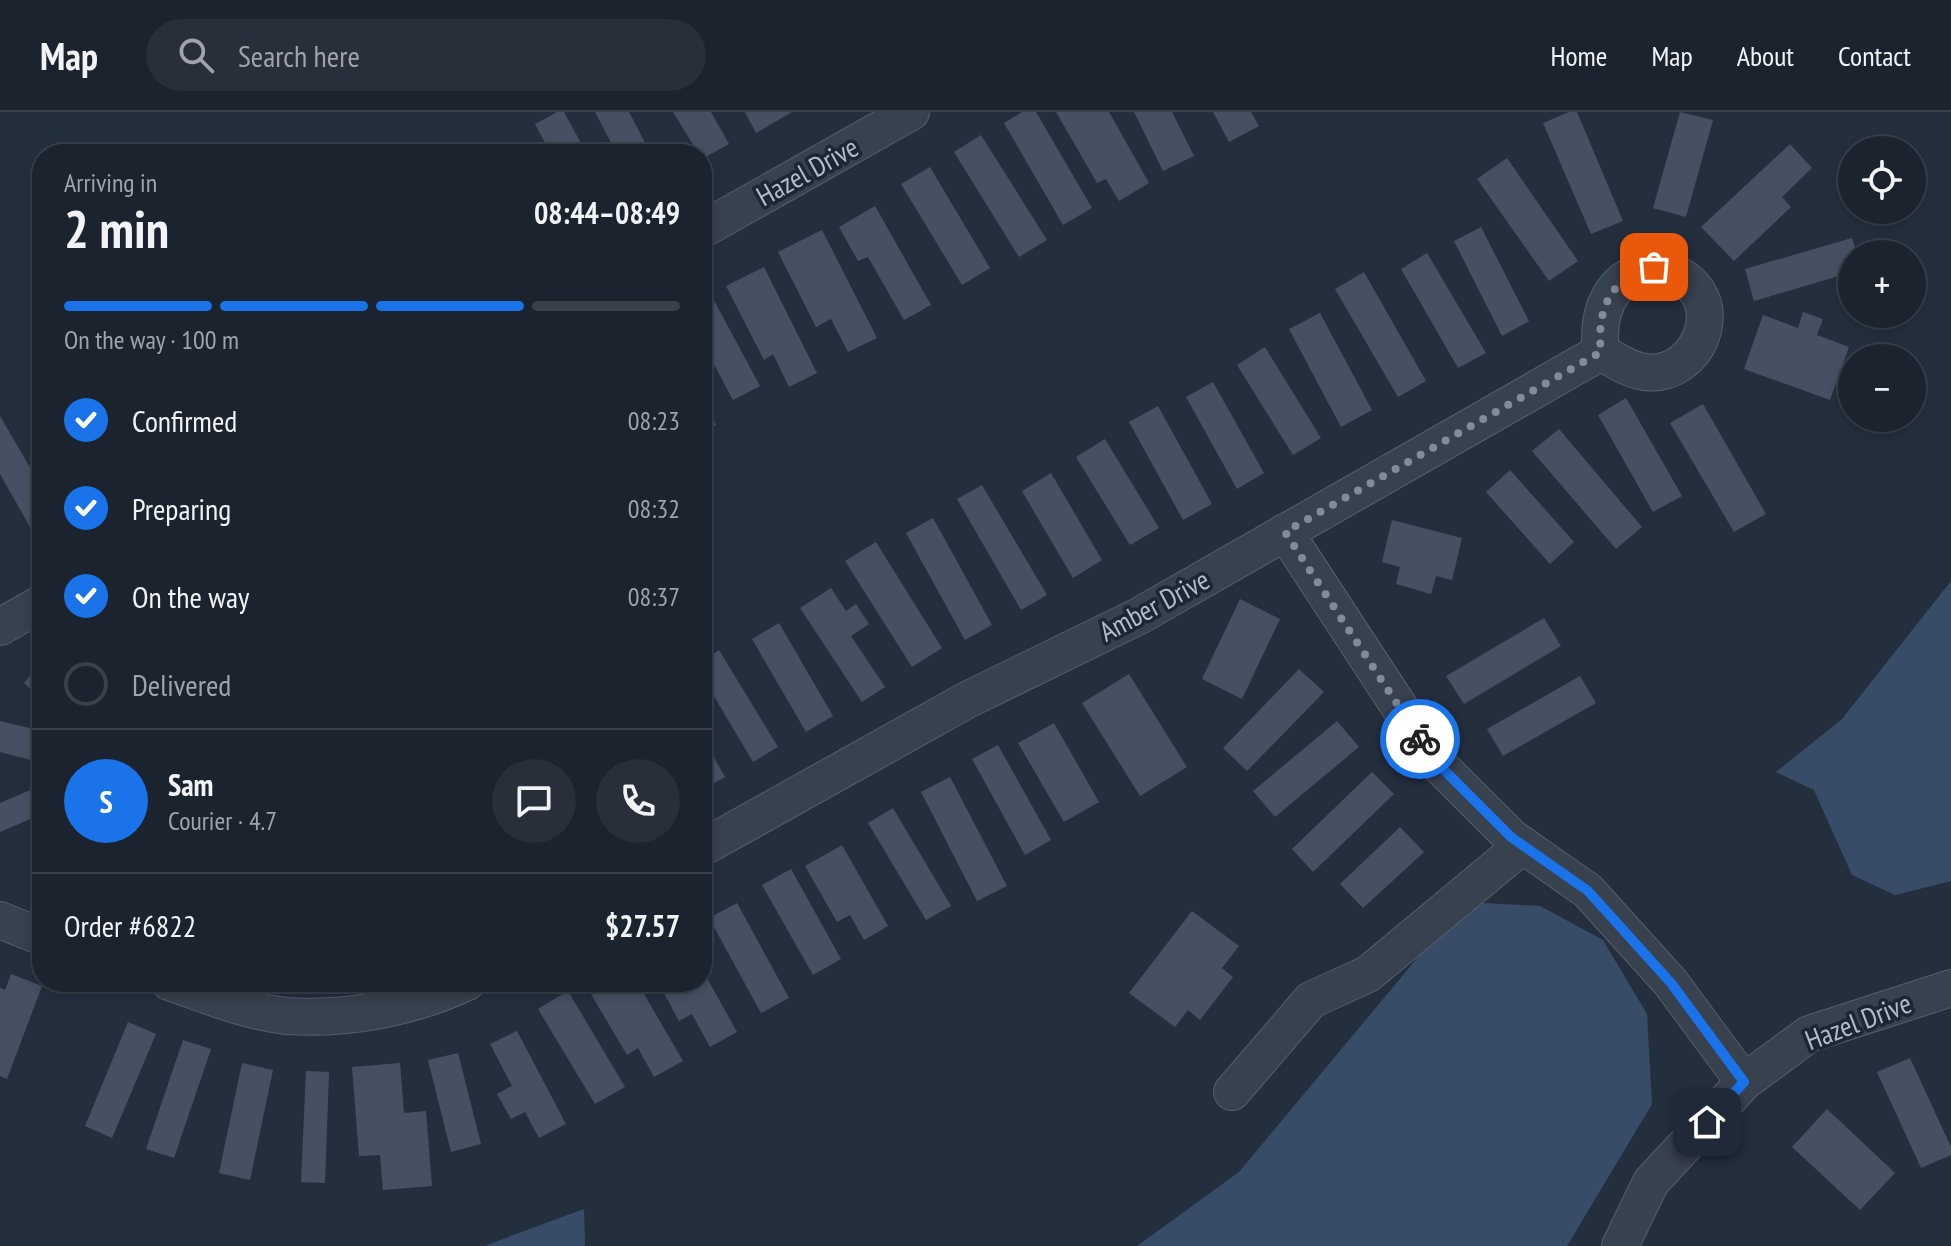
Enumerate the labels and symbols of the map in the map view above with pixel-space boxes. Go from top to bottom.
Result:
street label: Hazel Drive [750,128,864,214]
pin [1620,233,1688,301]
street label: Amber Drive [1092,561,1216,649]
courier [1380,699,1460,779]
street label: Hazel Drive [1800,984,1916,1058]
pin [1673,1088,1741,1156]

